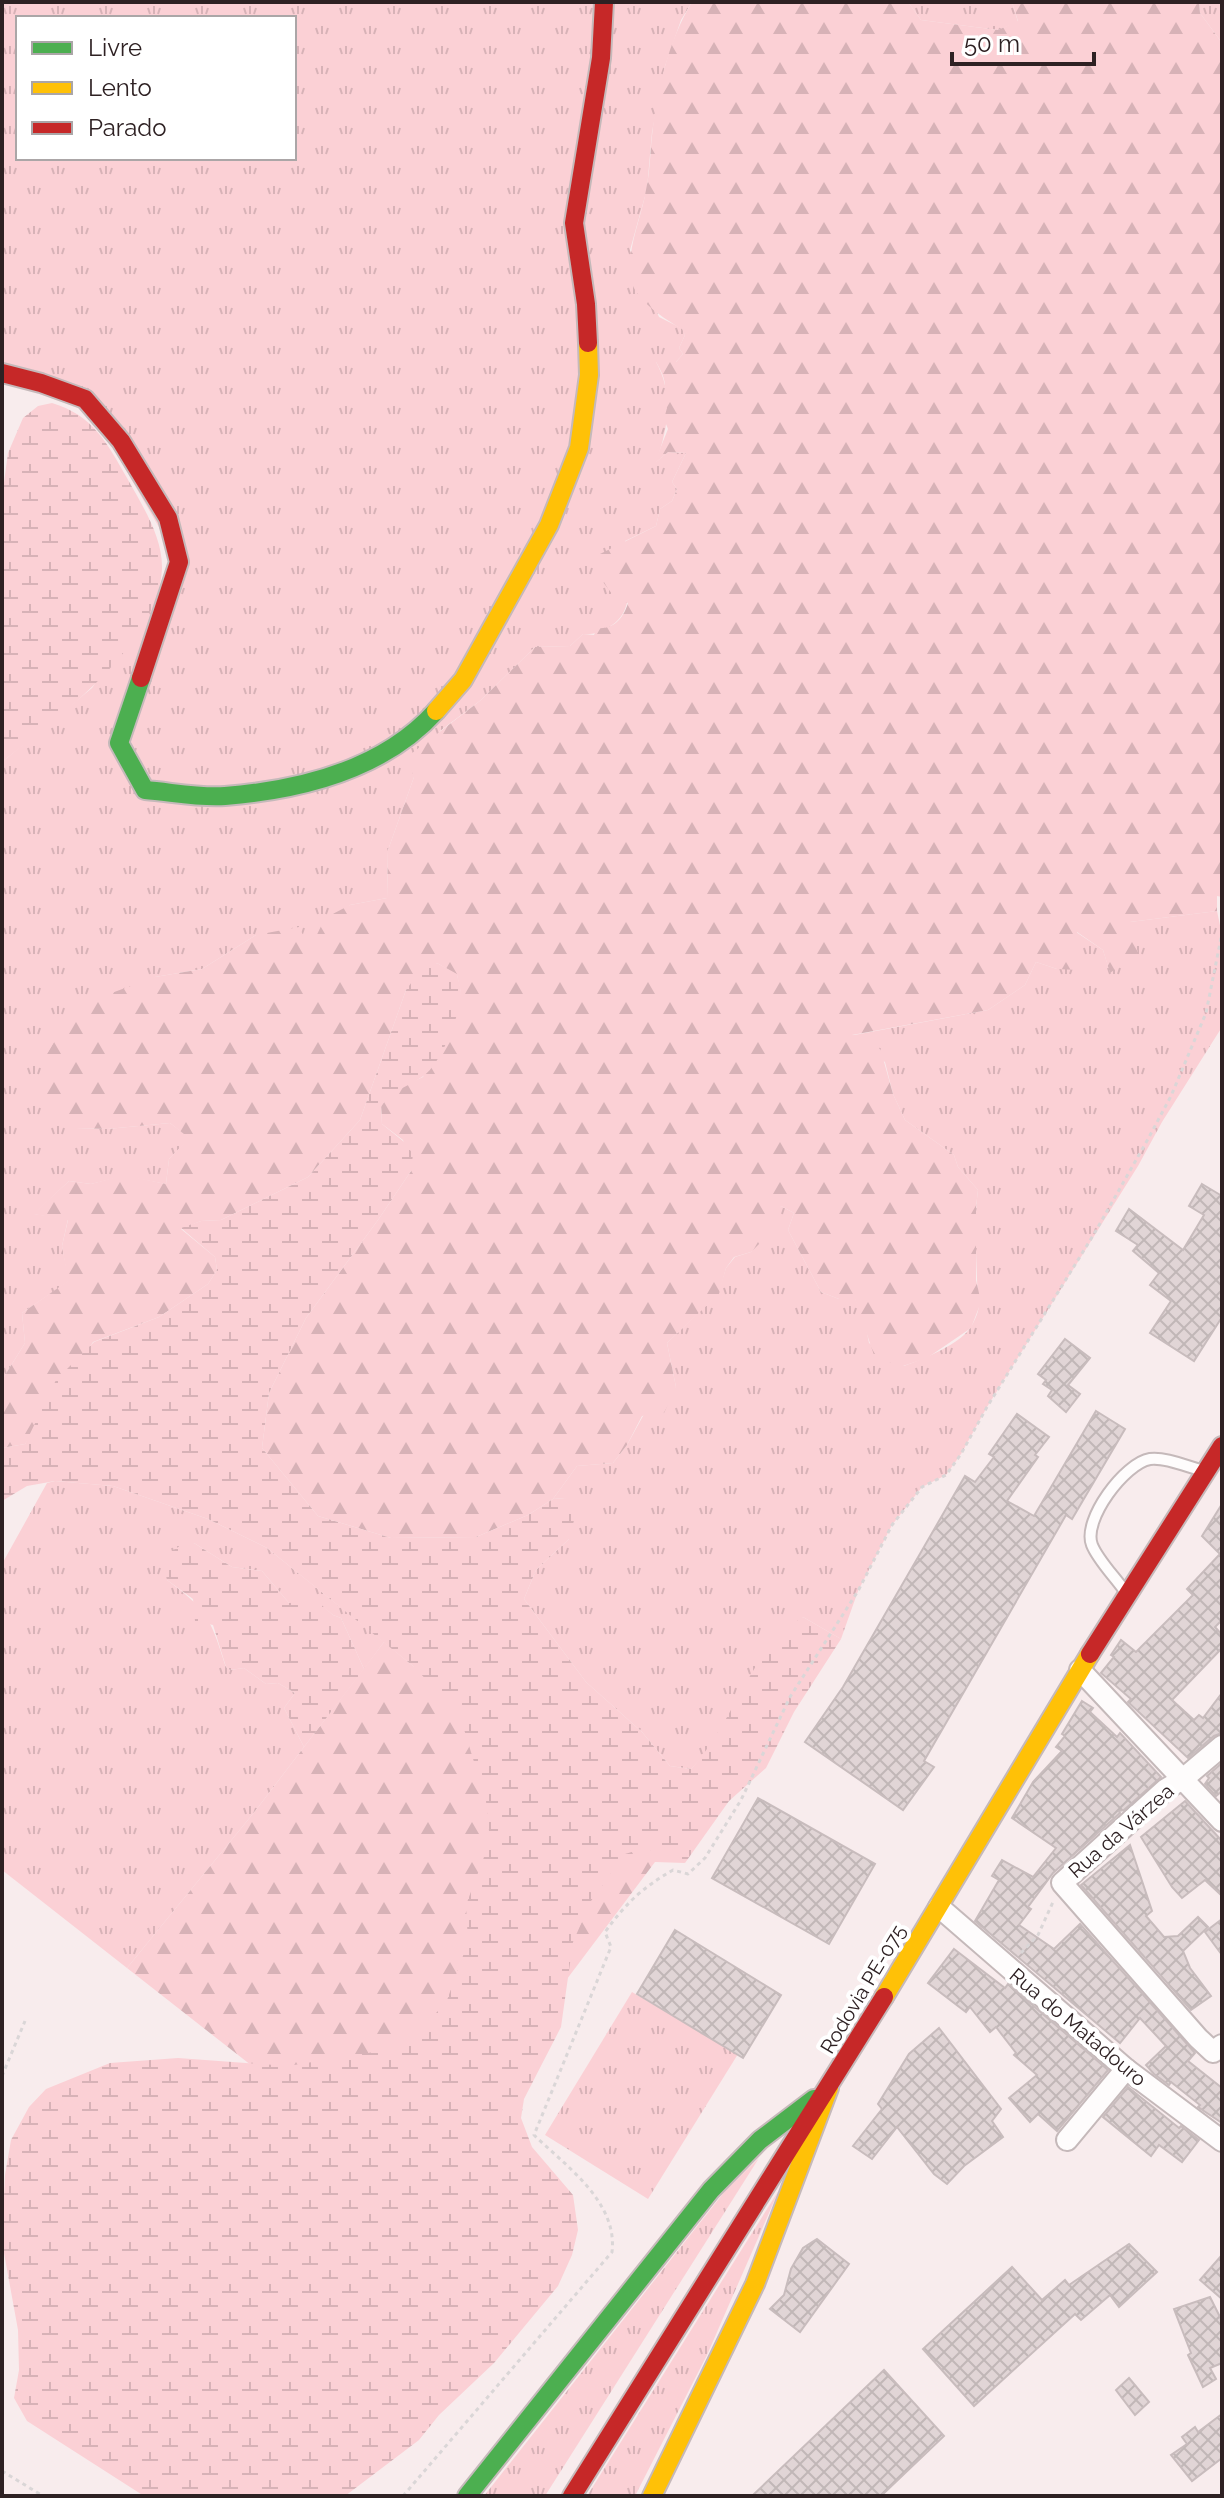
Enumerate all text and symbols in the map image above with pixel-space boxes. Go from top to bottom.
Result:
legend [16,16,296,160]
scale bar [952,16,1094,66]
text: 50 m [964,29,1020,58]
text: Livre [88,33,142,62]
text: Lento [88,73,152,102]
text: Parado [88,113,167,142]
street label: Rua da Várzea [1064,1779,1178,1883]
street label: Rodovia PE-075 [815,1920,911,2058]
street label: Rua do Matadouro [1005,1963,1151,2091]

